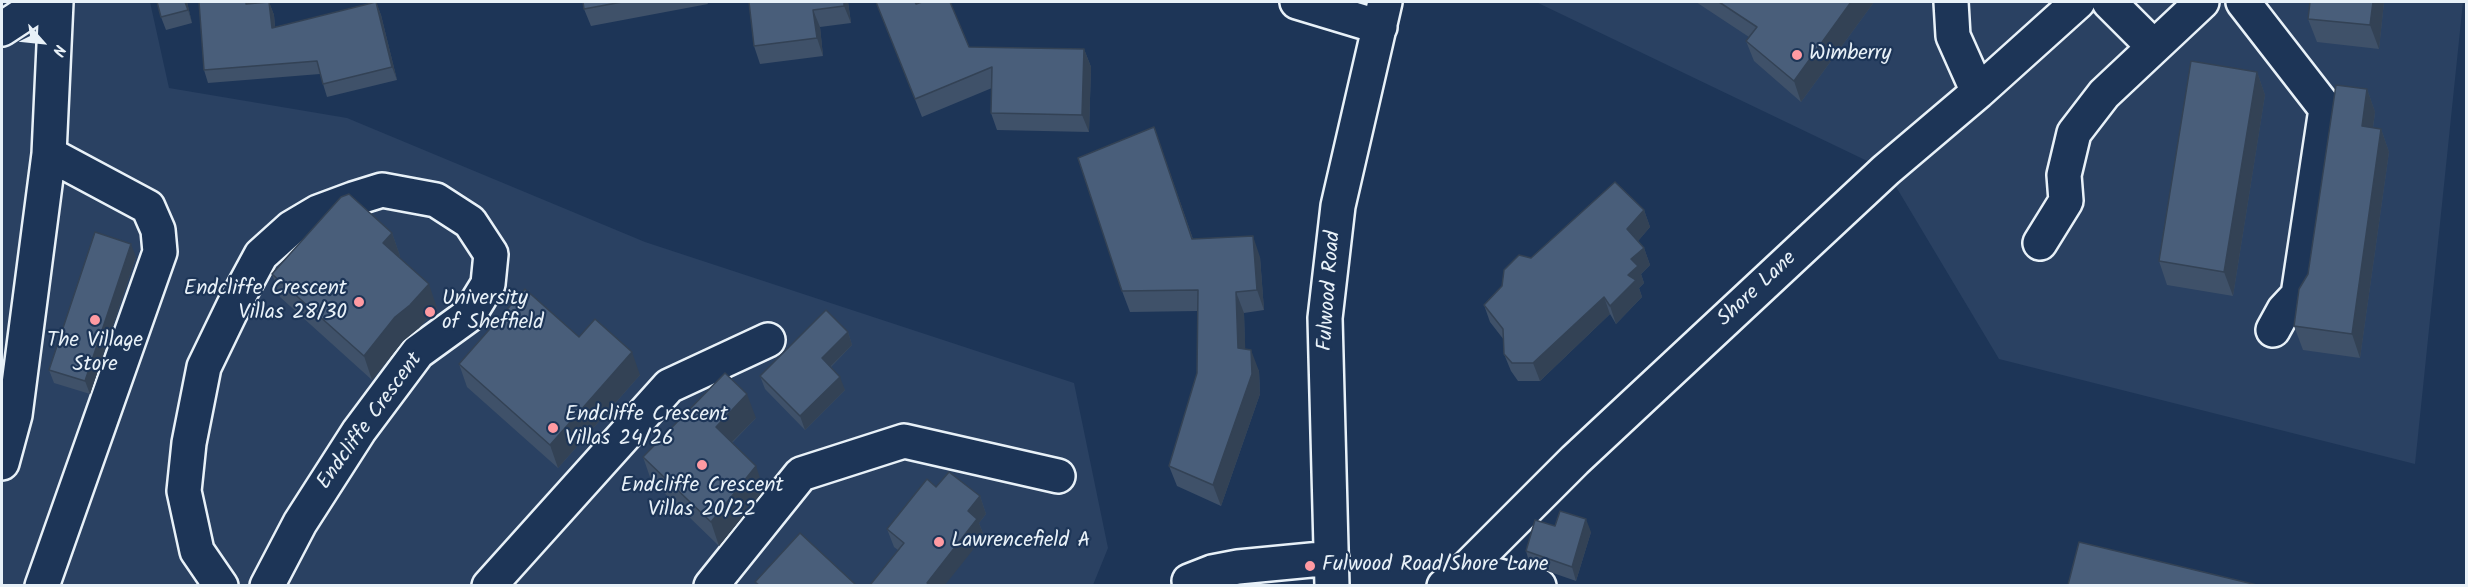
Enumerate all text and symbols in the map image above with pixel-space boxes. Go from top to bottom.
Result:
north arrow [12,12,72,72]
text: N [45,40,72,61]
place label: Wimberry [1809,42,1891,68]
marker: Wimberry [1790,48,1804,62]
street label: Fulwood Road [1314,230,1348,352]
street label: Shore Lane [1713,247,1803,333]
place label: Endcliffe Crescent Villas 28/30 [184,277,347,327]
place label: University of Sheffield [442,287,544,337]
marker: Endcliffe Crescent Villas 28/30 [352,295,366,309]
marker: University of Sheffield [423,305,437,319]
marker: The Village Store [88,313,102,327]
place label: The Village Store [47,329,143,379]
street label: Endcliffe Crescent [313,349,429,495]
place label: Endcliffe Crescent Villas 24/26 [565,403,728,453]
marker: Endcliffe Crescent Villas 24/26 [546,421,560,435]
marker: Endcliffe Crescent Villas 20/22 [695,458,709,472]
place label: Endcliffe Crescent Villas 20/22 [620,474,784,524]
place label: Lawrencefield A [951,529,1090,555]
marker: Lawrencefield A [932,535,946,549]
place label: Fulwood Road/Shore Lane [1322,553,1549,579]
marker: Fulwood Road/Shore Lane [1303,559,1317,573]

